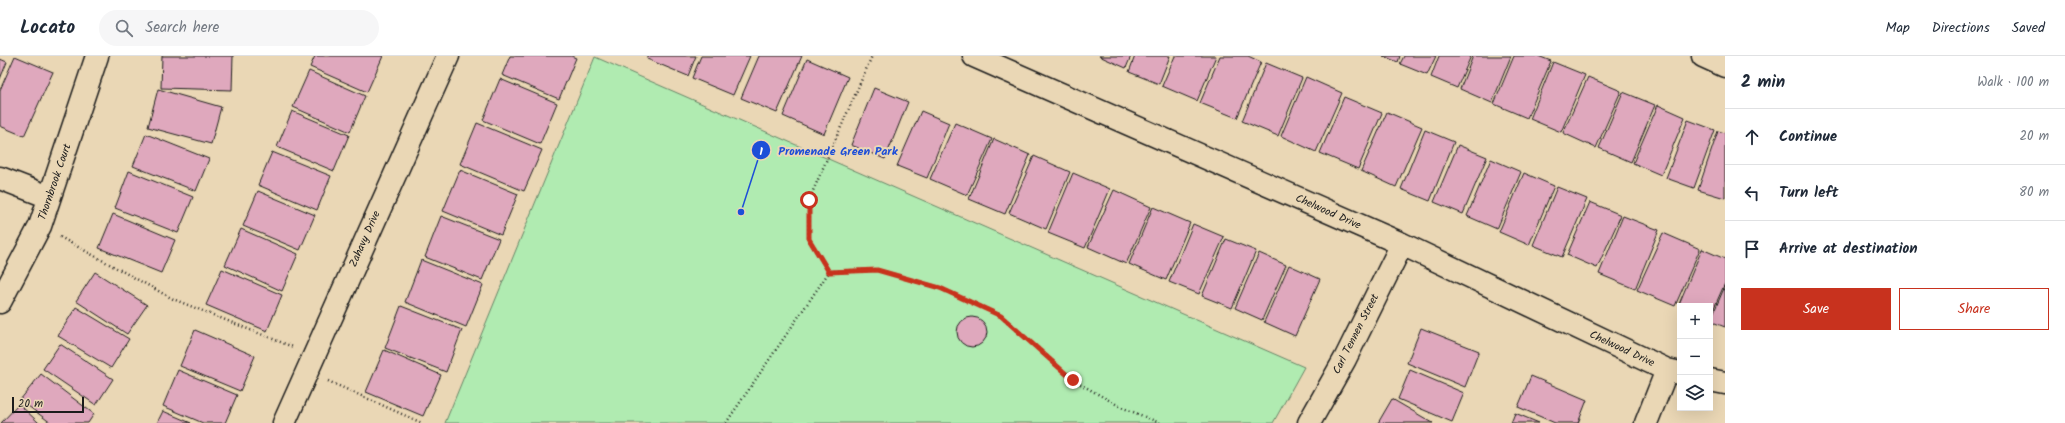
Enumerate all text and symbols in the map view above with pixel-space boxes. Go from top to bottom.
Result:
search box [99,10,379,46]
text: Locato [20,13,75,43]
text: Search here [145,16,219,40]
icon: search [113,17,135,39]
text: Map [1885,17,1910,39]
text: Directions [1932,17,1990,39]
text: Saved [2012,17,2045,39]
text: 2 min [1741,69,1785,96]
text: Walk · 100 m [1977,72,2049,93]
text: Continue [1779,125,1837,149]
icon: ahead [1741,126,1763,148]
text: 20 m [2019,126,2049,147]
callout: Promenade Green Park [751,138,906,162]
street label: Thornbrook Court [33,141,77,223]
text: 1 [759,142,763,161]
text: Promenade Green Park [778,142,899,161]
text: Turn left [1779,181,1839,205]
icon: left [1741,182,1763,204]
text: 80 m [2019,182,2049,203]
street label: Chelwood Drive [1292,189,1364,235]
route start [800,191,818,209]
street label: Zahavy Drive [345,208,385,270]
text: Arrive at destination [1779,237,1918,261]
icon: arrive [1741,238,1763,260]
button: Save [1741,288,1891,330]
button: Share [1899,288,2049,330]
street label: Carl Tennen Street [1328,290,1384,377]
map controls [1677,303,1713,411]
button: + [1677,303,1713,339]
street label: Chelwood Drive [1586,326,1658,372]
button: − [1677,339,1713,375]
route end [1064,371,1082,389]
button: layers [1677,375,1713,411]
scale bar [12,395,84,414]
text: 20 m [18,395,43,413]

